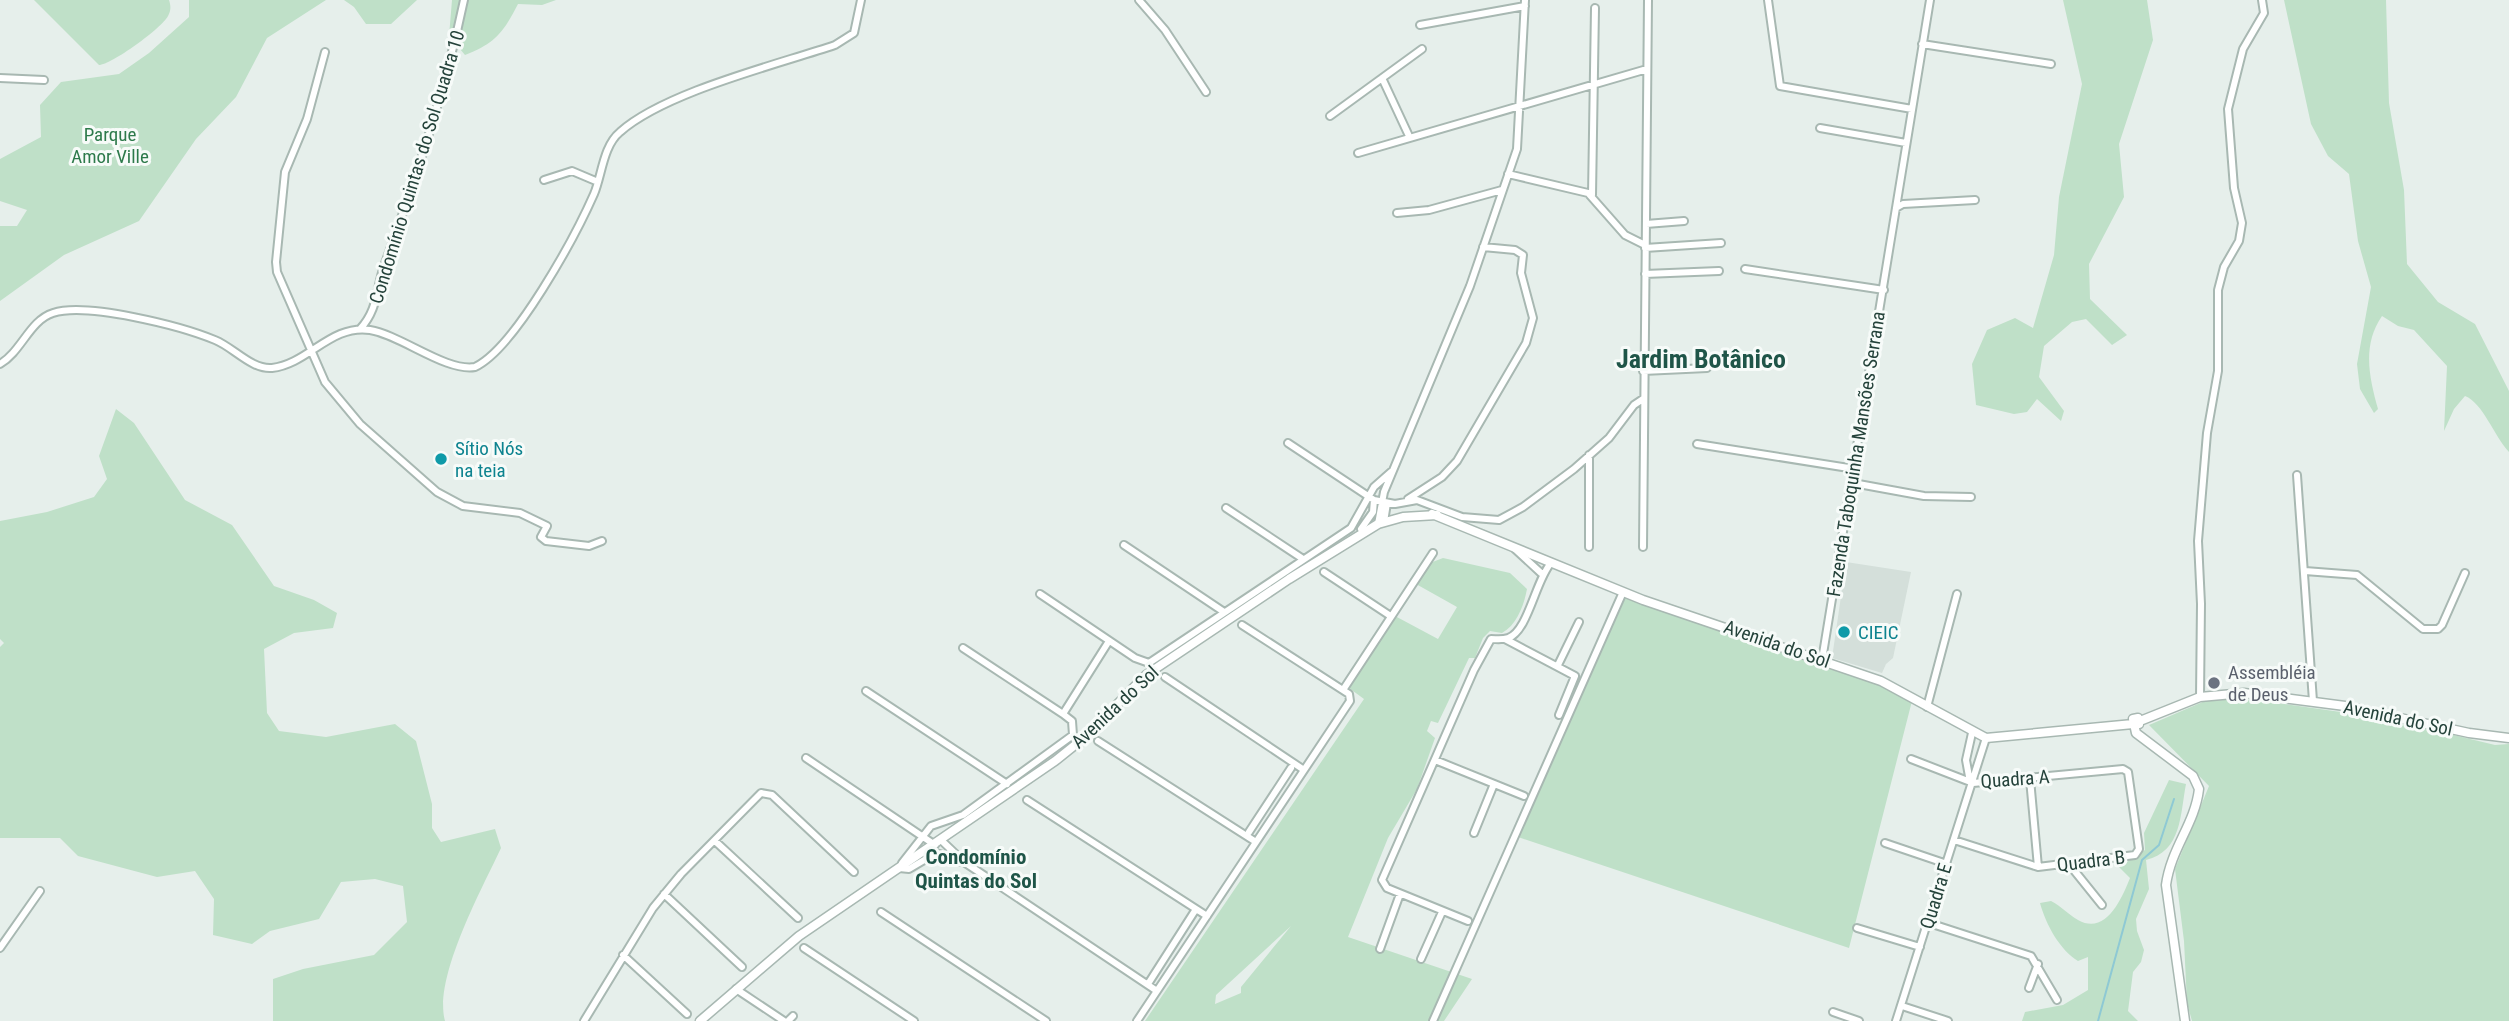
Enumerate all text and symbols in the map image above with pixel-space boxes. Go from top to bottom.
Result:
street label: Condomínio Quintas do Sol Quadra 10 [364,27,470,307]
park label: Parque Amor Ville [71,123,149,168]
street label: Fazenda Taboquinha Mansões Serrana [1822,310,1890,598]
district label: Jardim Botânico [1616,344,1786,374]
place label: Sítio Nós na teia [455,437,523,482]
marker: Sítio Nós na teia [433,451,449,467]
street label: Avenida do Sol [1721,615,1833,673]
place label: CIEIC [1858,621,1899,644]
marker: CIEIC [1836,624,1852,640]
street label: Avenida do Sol [1067,661,1163,753]
place label: Assembléia de Deus [2228,661,2316,706]
marker: Assembléia de Deus [2206,675,2222,691]
street label: Avenida do Sol [2341,695,2455,741]
street label: Quadra A [1980,765,2050,793]
district label: Condomínio Quintas do Sol [915,845,1037,893]
street label: Quadra B [2056,845,2126,877]
street label: Quadra E [1915,860,1957,932]

